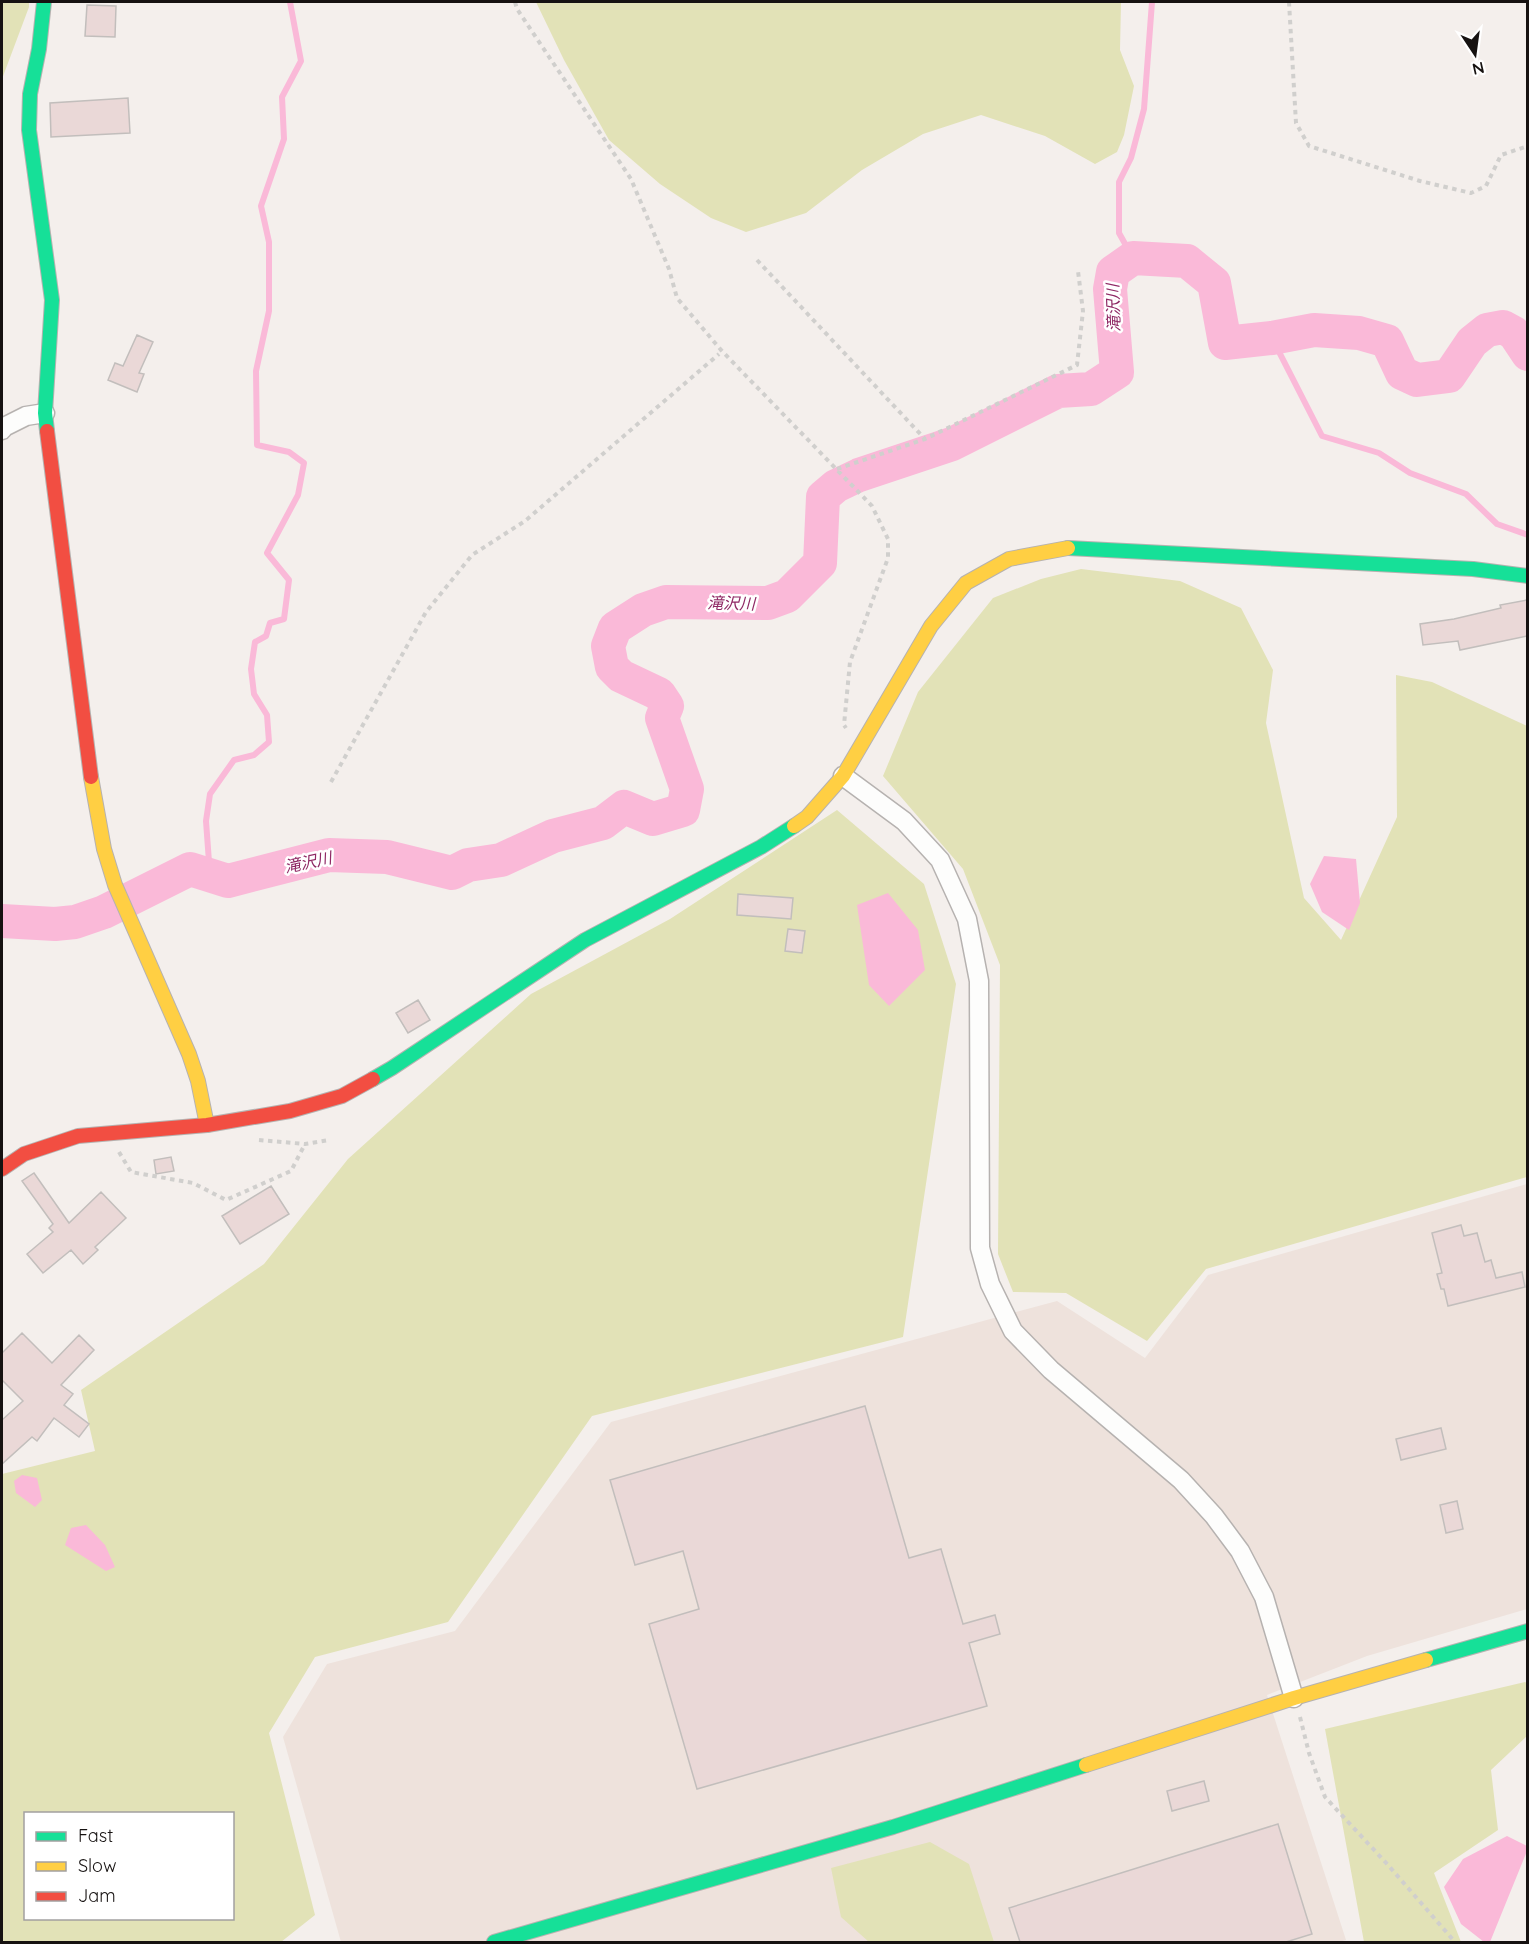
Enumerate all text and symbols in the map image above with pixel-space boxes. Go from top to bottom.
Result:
north arrow [1445,24,1505,84]
text: N [1470,58,1486,80]
water label: 滝沢川 [1102,282,1124,332]
water label: 滝沢川 [707,593,757,613]
water label: 滝沢川 [282,847,336,877]
legend [24,1812,234,1920]
text: Fast [78,1824,113,1847]
text: Slow [78,1854,116,1877]
text: Jam [78,1884,116,1907]

